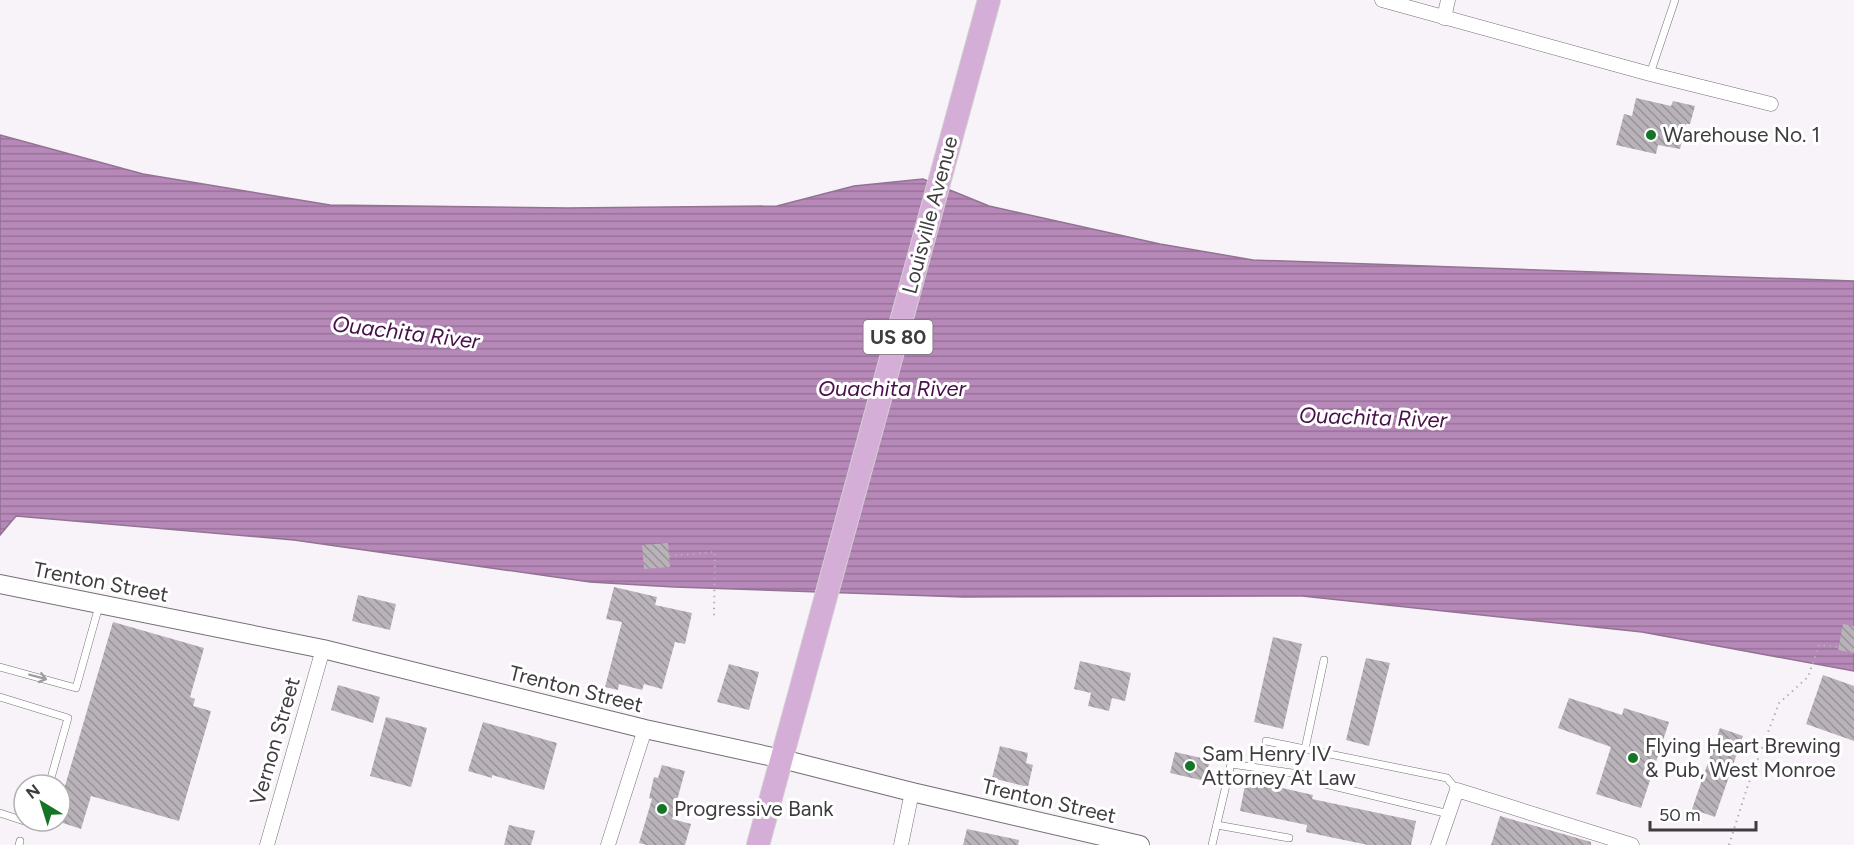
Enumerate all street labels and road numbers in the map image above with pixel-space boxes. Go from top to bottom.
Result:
street label: Louisville Avenue [896,133,963,296]
road number: US 80 [864,320,932,354]
street label: Trenton Street [32,556,171,607]
street label: Trenton Street [507,660,646,717]
street label: Vernon Street [244,674,305,808]
street label: Trenton Street [980,773,1119,828]

